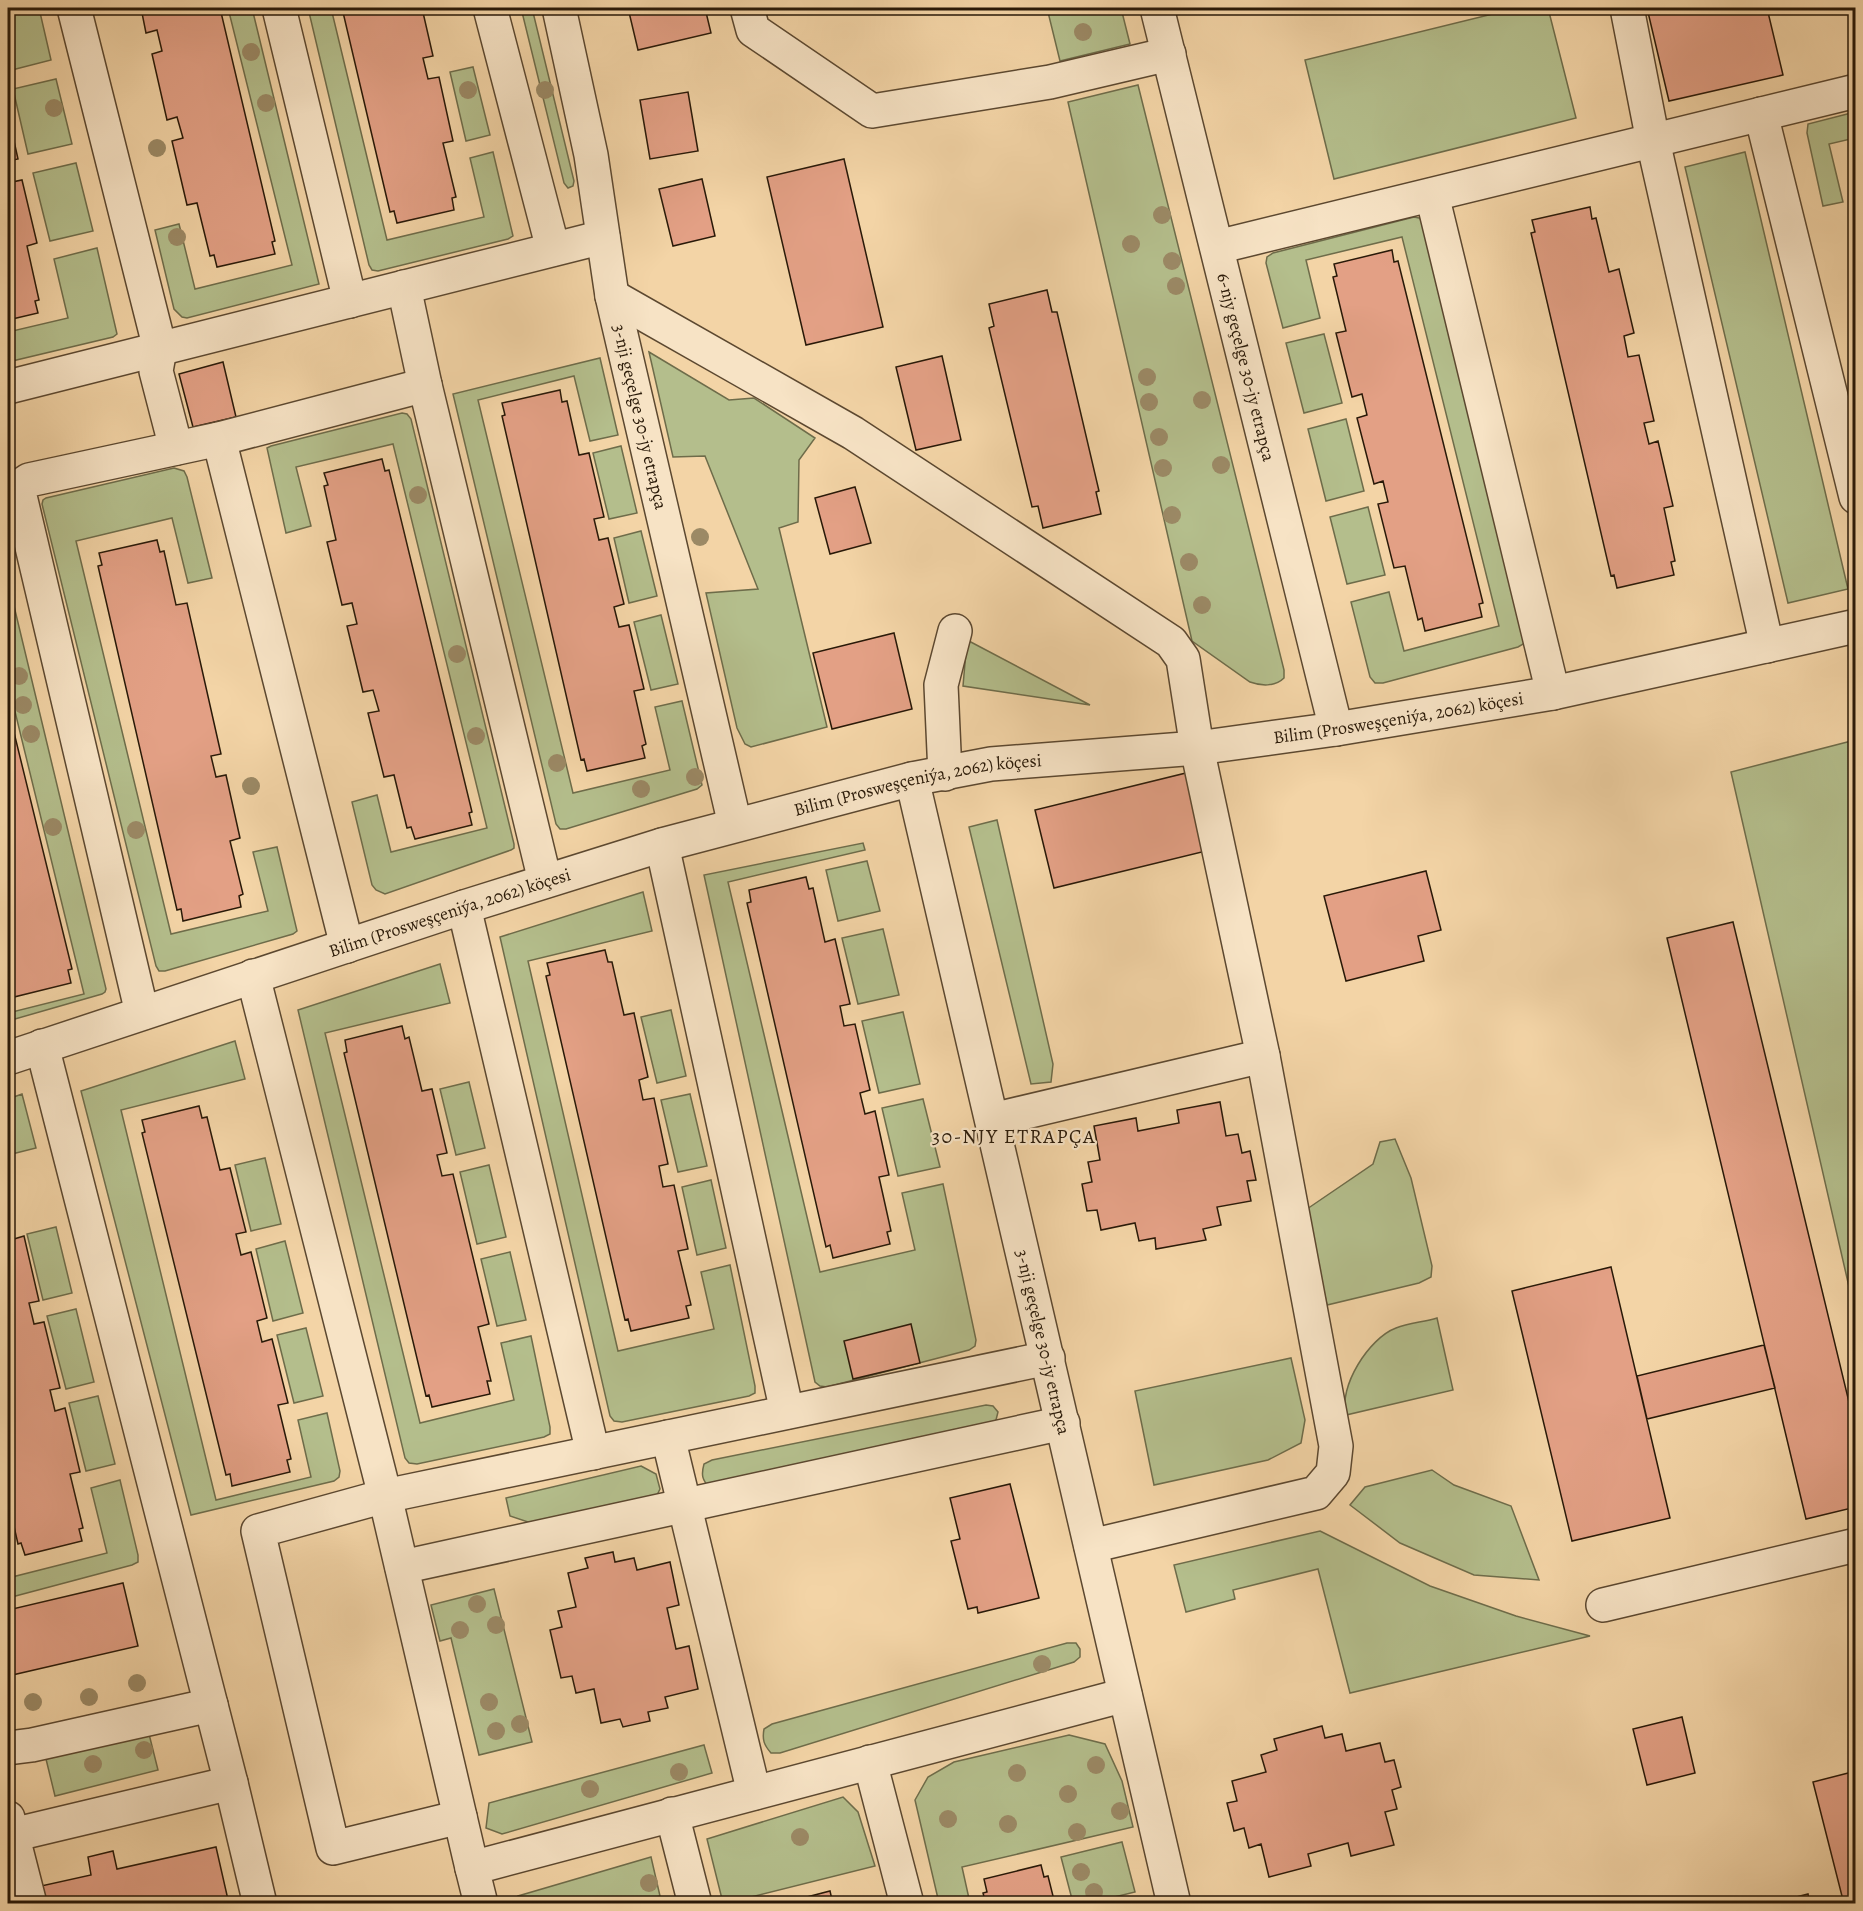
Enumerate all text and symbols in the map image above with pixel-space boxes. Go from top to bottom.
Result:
street label: 6-njy geçelge 30-jy etrapça [1211,270,1281,464]
street label: 3-nji geçelge 30-jy etrapça [607,322,673,512]
street label: Bilim (Prosweşçeniýa, 2062) köçesi [1272,686,1525,749]
street label: Bilim (Prosweşçeniýa, 2062) köçesi [791,748,1043,822]
street label: Bilim (Prosweşçeniýa, 2062) köçesi [326,862,574,963]
district label: 30-NJY ETRAPÇA [932,1123,1096,1150]
street label: 3-nji geçelge 30-jy etrapça [1010,1247,1076,1438]

